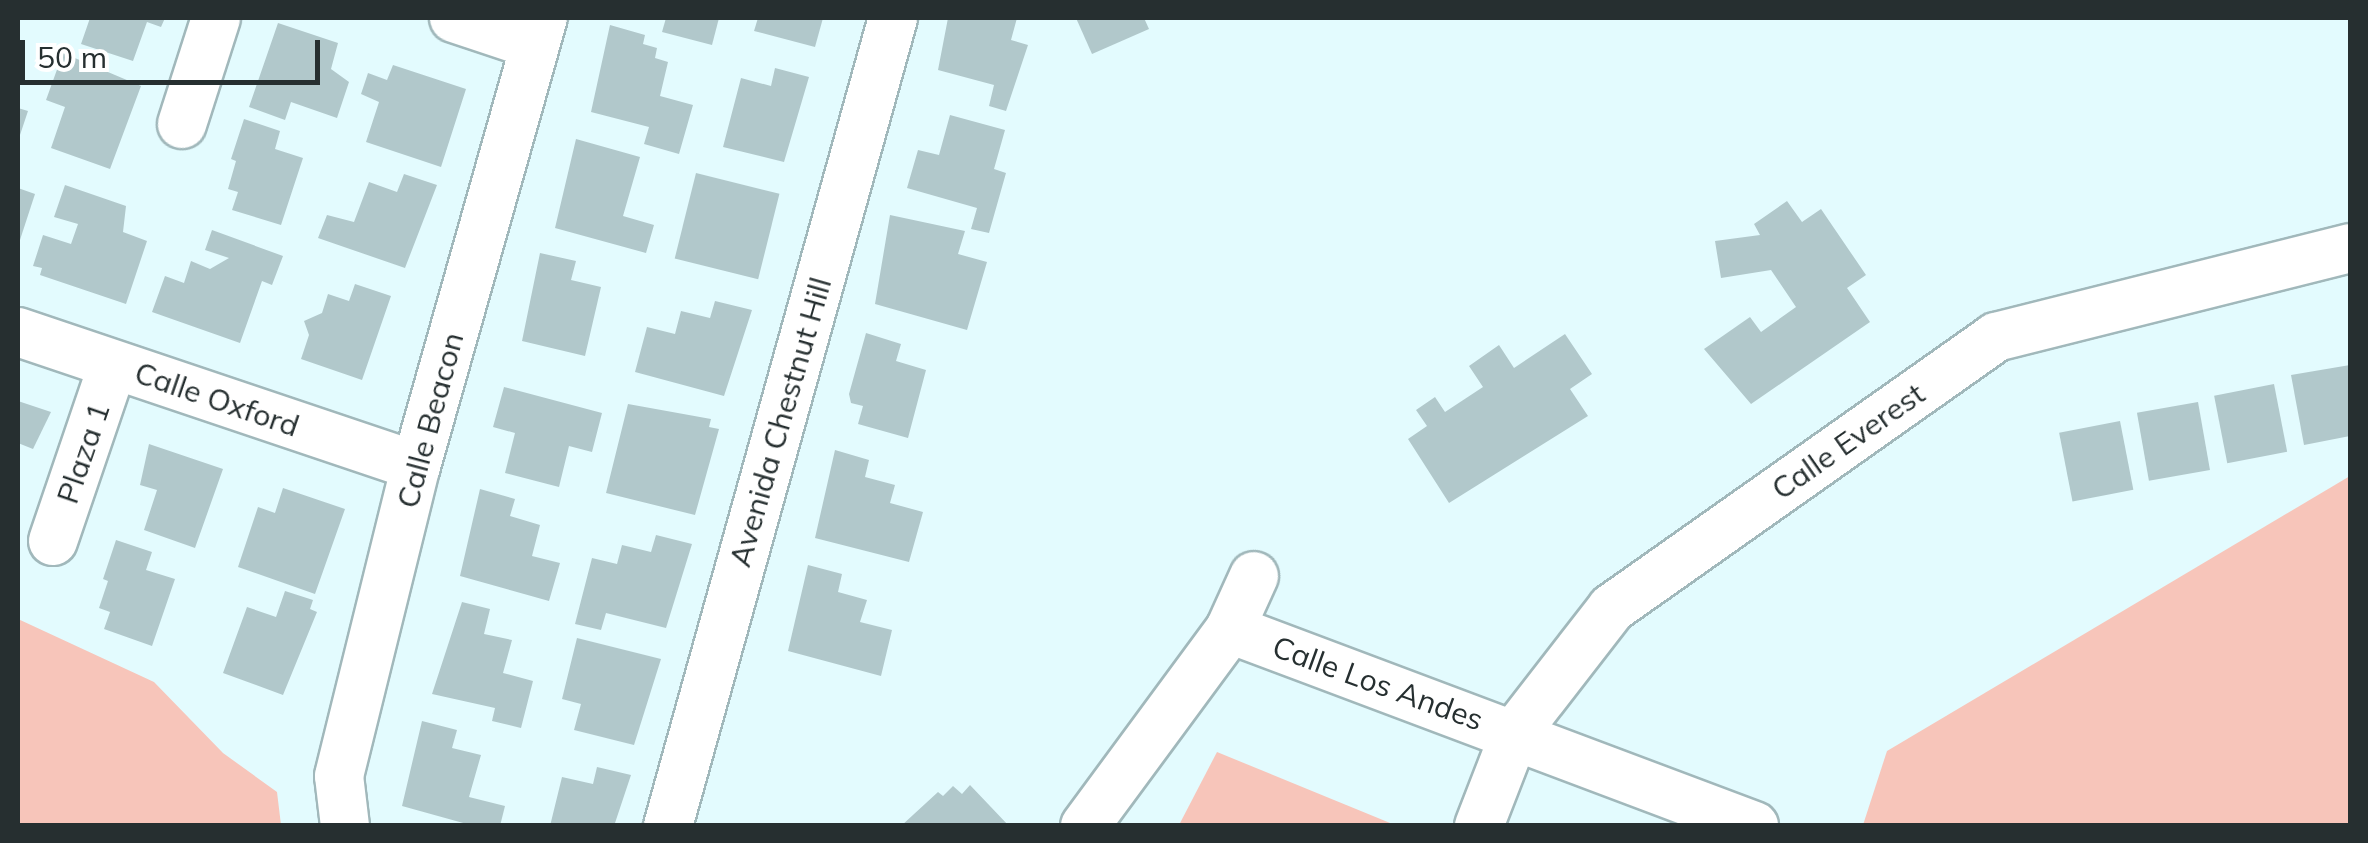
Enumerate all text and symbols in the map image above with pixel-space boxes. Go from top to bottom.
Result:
scale bar [25,20,325,82]
text: 50 m [37,38,107,76]
street label: Avenida Chestnut Hill [721,273,839,571]
street label: Calle Beacon [389,328,471,512]
street label: Calle Oxford [130,354,304,444]
street label: Calle Everest [1765,375,1931,507]
street label: Plaza 1 [49,398,117,508]
street label: Calle Los Andes [1268,628,1488,738]

